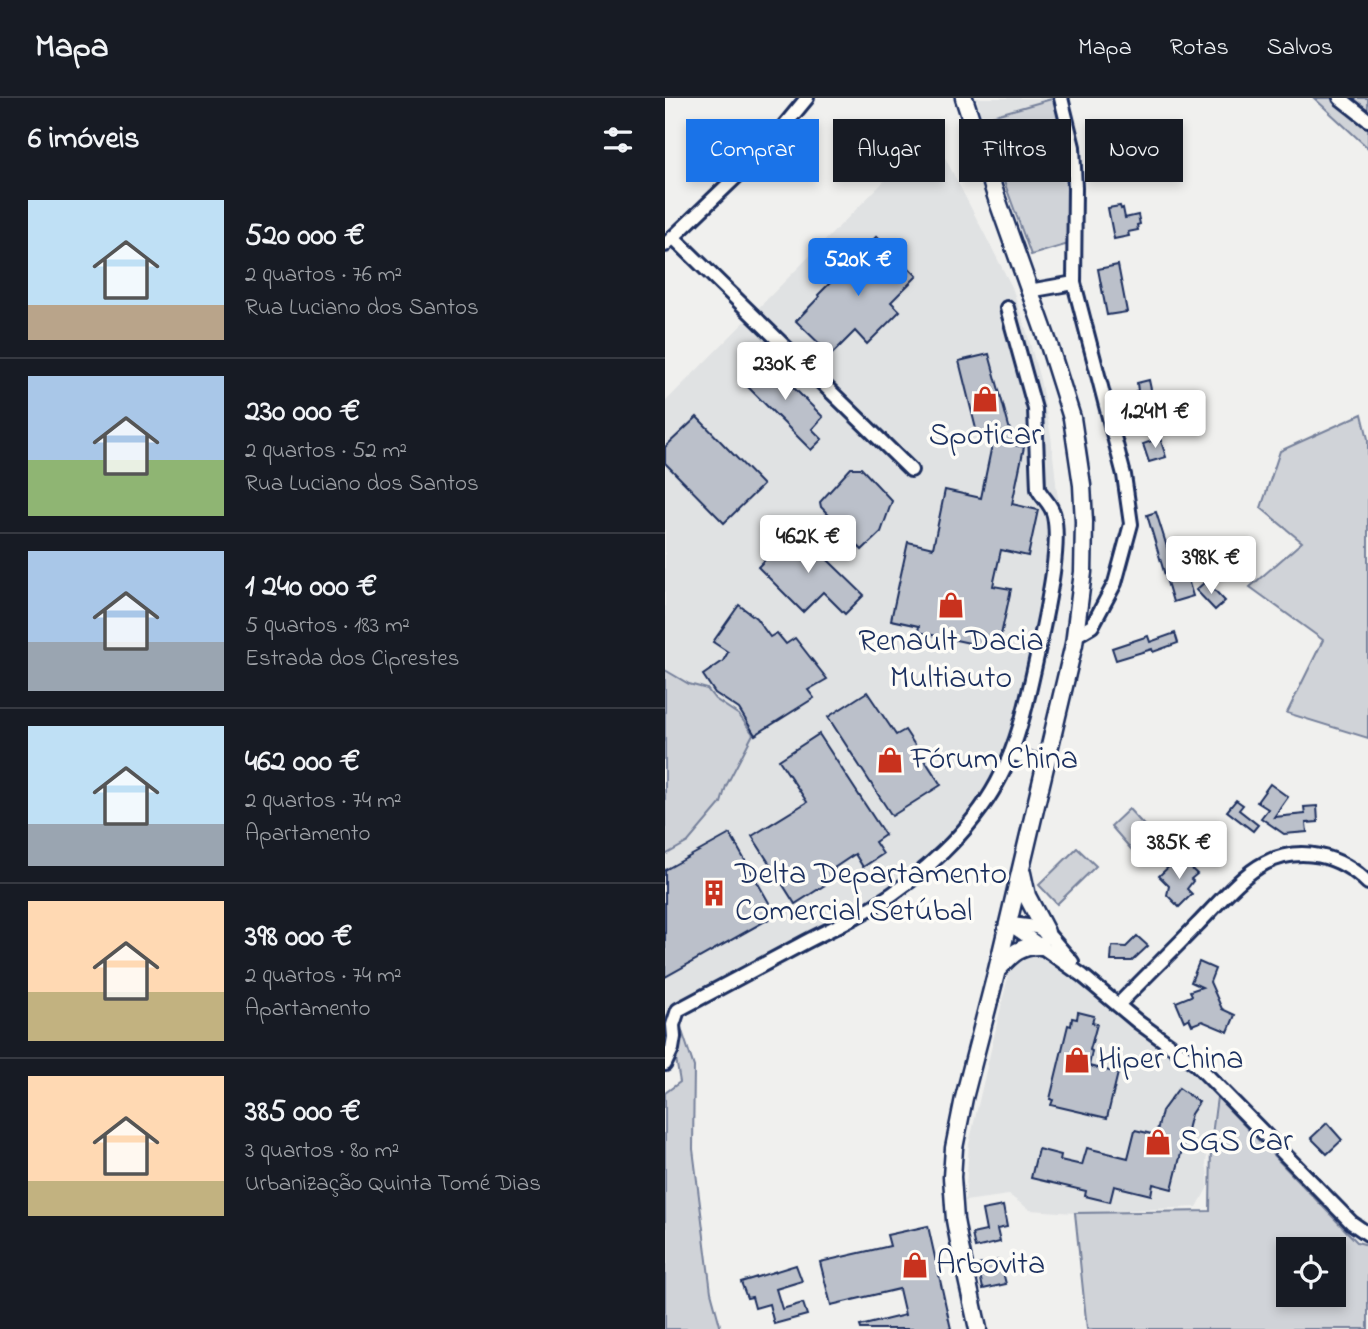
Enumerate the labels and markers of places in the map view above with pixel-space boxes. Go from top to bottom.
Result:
pin: 520K € [801,238,915,298]
pin: 230K € [728,342,842,402]
shop icon: Spoticar [970,384,1000,414]
pin: 1.24M € [1090,390,1220,450]
place label: Spoticar [929,413,1041,460]
pin: 462K € [751,516,865,575]
pin: 398K € [1154,536,1268,596]
shop icon: Renault Dacia Multiauto [936,590,966,620]
place label: Renault Dacia Multiauto [858,619,1044,703]
place label: Fórum China [910,737,1078,784]
shop icon: Fórum China [875,745,905,775]
pin: 385K € [1122,822,1236,881]
place label: Delta Departamento Comercial Setúbal [734,852,1007,936]
building icon: Delta Departamento Comercial Setúbal [699,878,729,908]
place label: Hiper China [1098,1037,1244,1084]
shop icon: Hiper China [1062,1045,1092,1075]
place label: SGS Car [1179,1119,1293,1166]
shop icon: SGS Car [1143,1127,1173,1157]
place label: Arbovita [936,1242,1045,1289]
shop icon: Arbovita [900,1250,930,1280]

